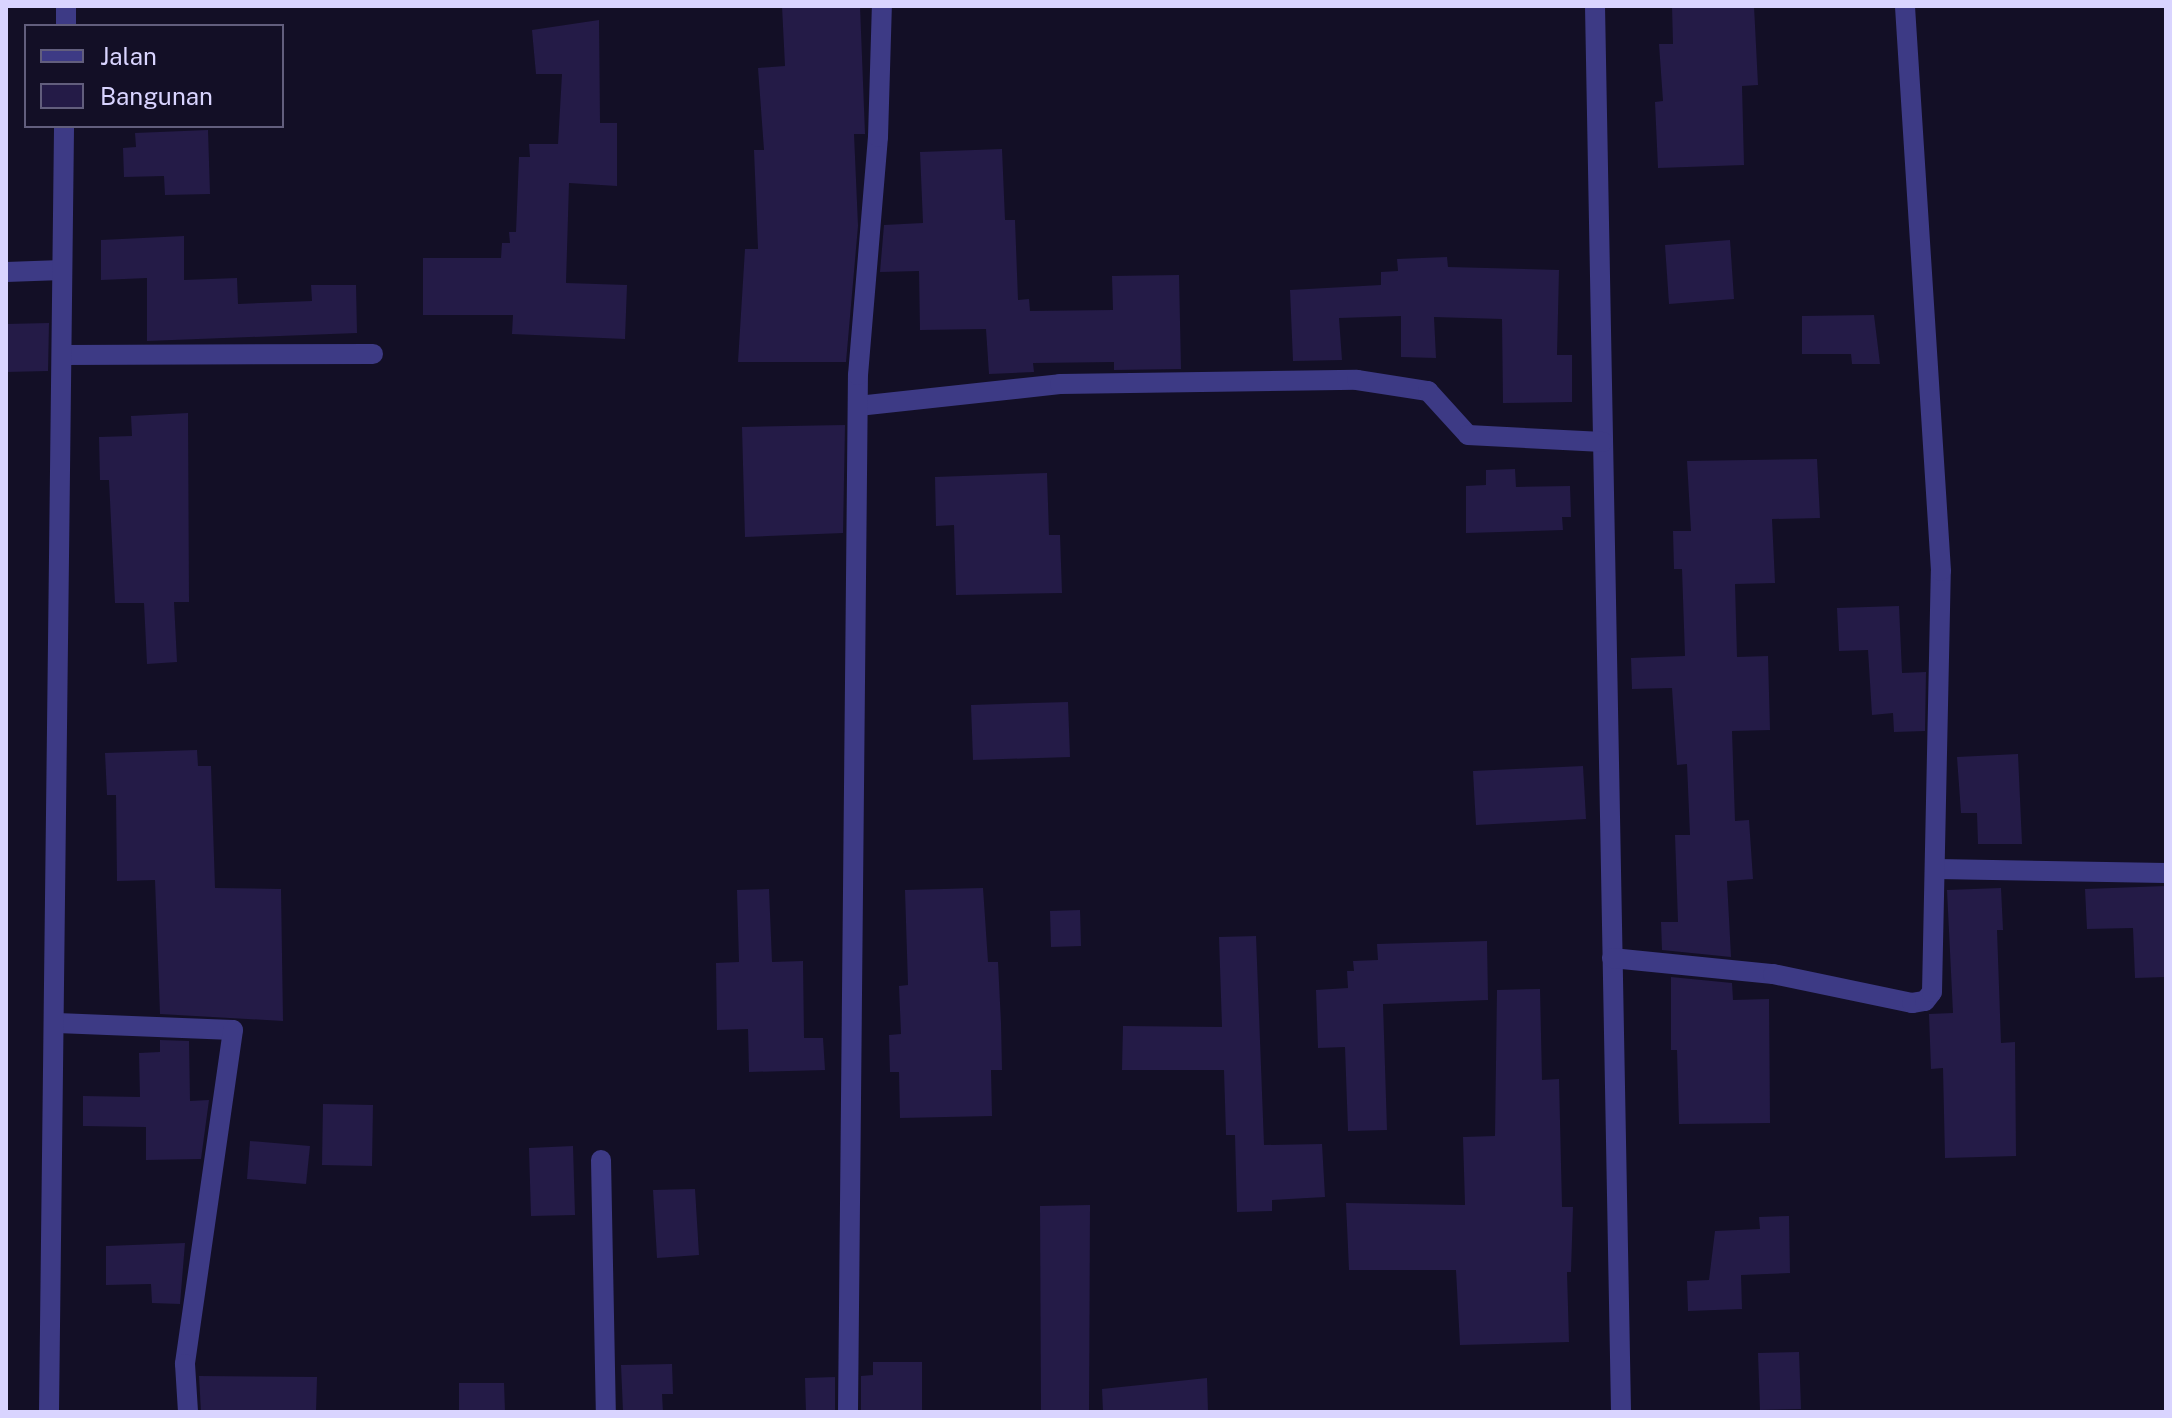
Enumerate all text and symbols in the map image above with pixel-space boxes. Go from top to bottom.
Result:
legend [24,24,284,128]
text: Jalan [100,42,157,70]
text: Bangunan [100,82,213,110]

